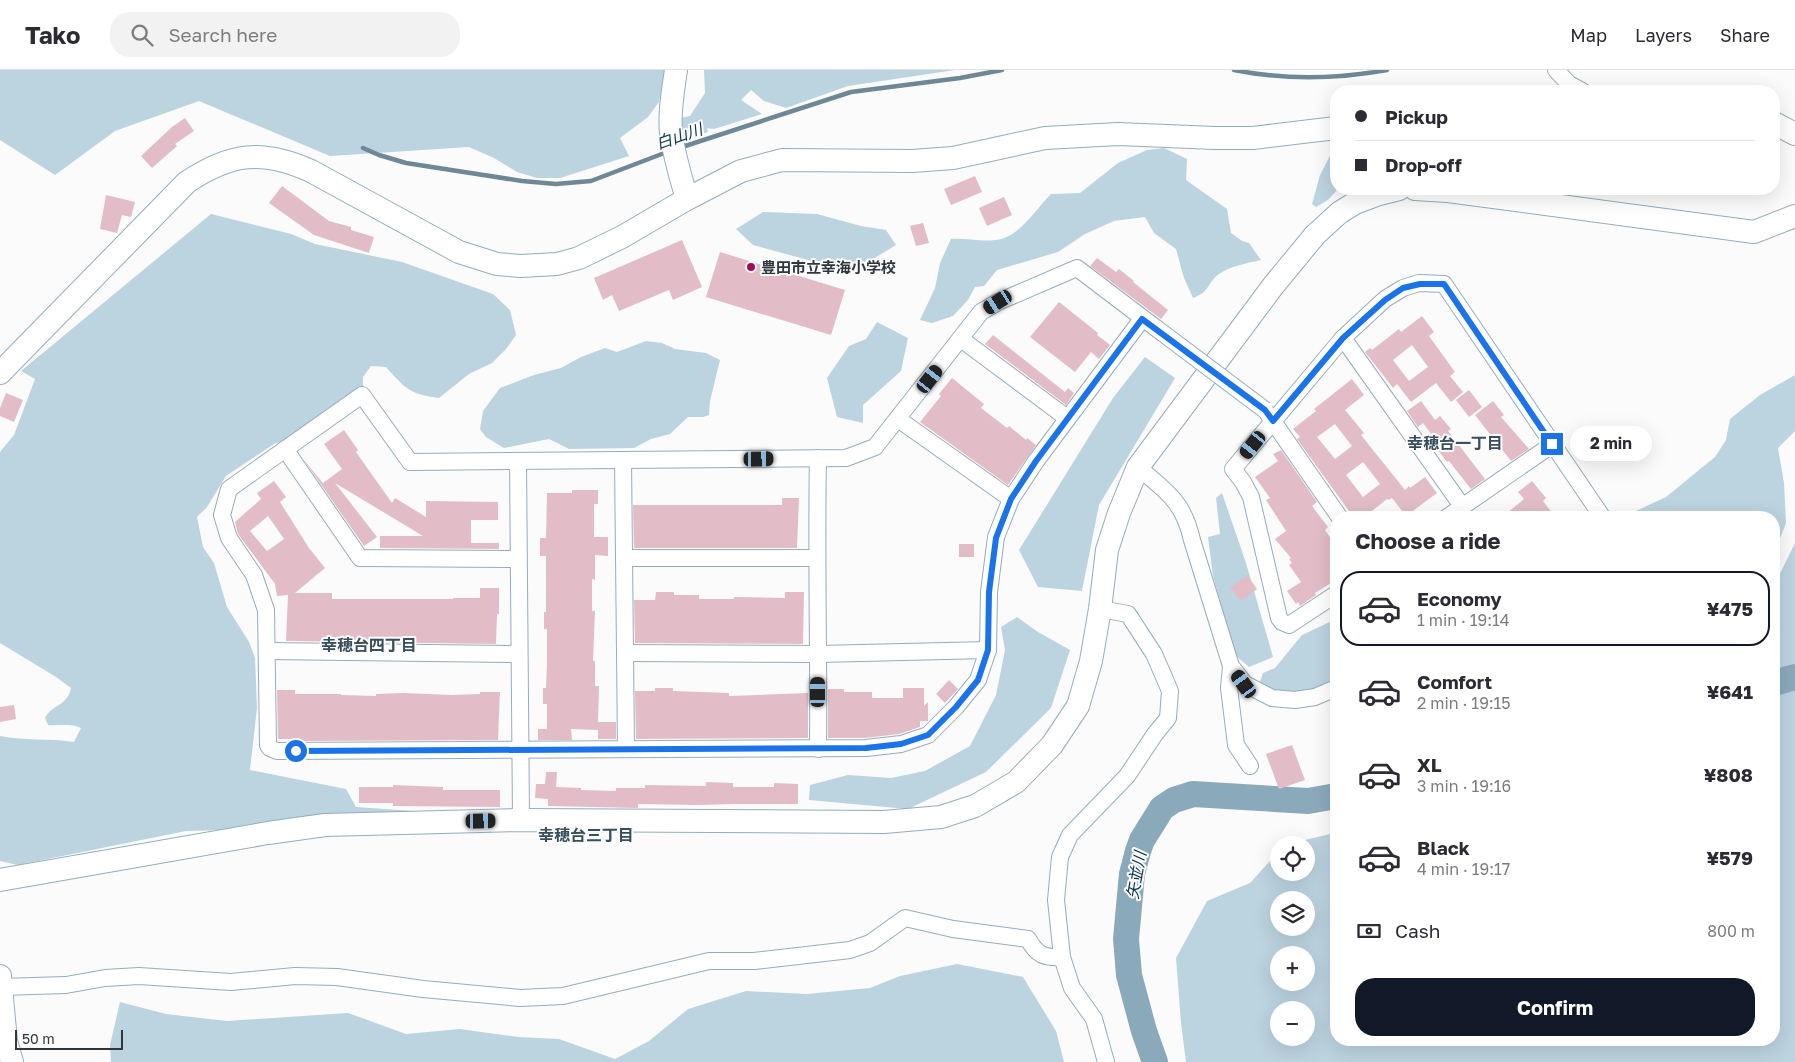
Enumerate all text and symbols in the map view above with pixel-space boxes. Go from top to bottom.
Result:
search box [110,12,460,57]
text: Tako [25,20,80,49]
icon: search [128,21,156,49]
text: Search here [168,23,277,46]
text: Map [1570,24,1607,46]
text: Layers [1635,24,1692,46]
text: Share [1720,24,1770,46]
text: Pickup [1385,105,1448,128]
water label: 白山川 [653,118,707,153]
text: Drop-off [1385,153,1462,176]
place label: 豊田市立幸海小学校 [761,258,896,276]
marker: 豊田市立幸海小学校 [745,261,757,273]
car [981,288,1014,316]
car [914,363,945,395]
callout: 2 min [1570,426,1652,462]
car [1237,429,1268,461]
district label: 幸穂台一丁目 [1407,433,1503,453]
route end [1541,433,1563,455]
text: 2 min [1590,433,1632,453]
car [743,451,774,467]
text: Choose a ride [1355,527,1501,554]
icon: car [1357,586,1402,631]
text: Economy [1417,587,1502,610]
text: ¥475 [1707,597,1753,620]
text: 1 min · 19:14 [1417,610,1510,630]
district label: 幸穂台四丁目 [321,635,417,655]
car [1229,667,1258,701]
icon: car [1357,669,1402,714]
text: Comfort [1417,670,1492,693]
car [810,677,825,707]
text: ¥641 [1707,680,1753,703]
text: 2 min · 19:15 [1417,693,1511,713]
route start [285,740,307,762]
icon: car [1357,752,1402,797]
text: XL [1417,753,1442,776]
text: ¥808 [1704,763,1753,786]
text: 3 min · 19:16 [1417,776,1511,796]
car [465,813,496,829]
district label: 幸穂台三丁目 [538,825,634,845]
icon: car [1357,835,1402,880]
map controls [1270,836,1315,1046]
button: locate [1270,836,1315,881]
text: Black [1417,836,1470,859]
text: ¥579 [1706,846,1753,869]
water label: 矢並川 [1122,848,1150,900]
text: 4 min · 19:17 [1417,859,1510,879]
button: layers [1270,891,1315,936]
icon: cash [1355,917,1383,945]
text: Cash [1395,919,1440,942]
text: 800 m [1707,921,1755,941]
button: + [1270,946,1315,991]
button: Confirm [1355,978,1755,1036]
button: − [1270,1001,1315,1046]
scale bar [15,1027,122,1050]
text: 50 m [22,1030,55,1047]

